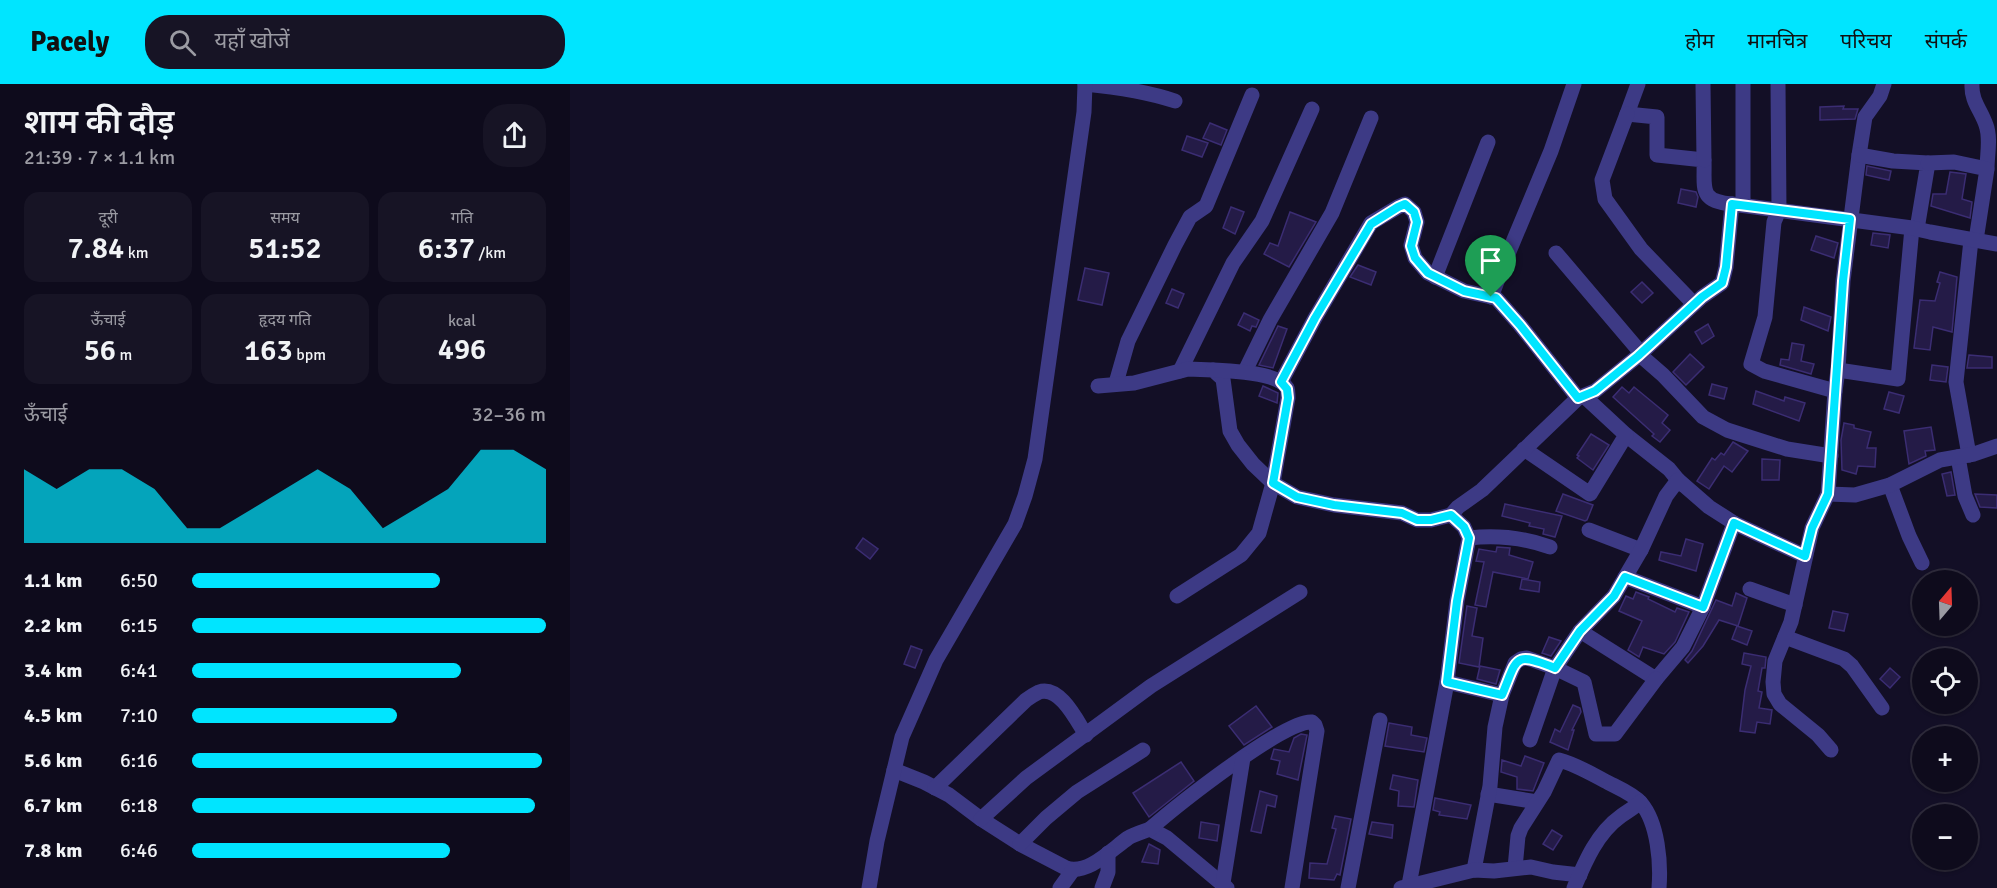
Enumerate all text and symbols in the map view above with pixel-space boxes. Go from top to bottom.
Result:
search box [145,15,565,69]
text: Pacely [30,25,109,59]
icon: search [166,26,199,59]
text: यहाँ खोजें [214,27,289,54]
text: होम [1685,28,1714,54]
text: मानचित्र [1747,28,1807,54]
text: परिचय [1840,28,1892,54]
text: संपर्क [1925,28,1967,54]
text: शाम की दौड़ [24,102,174,143]
button: share [483,104,546,167]
text: 21:39 · 7 × 1.1 km [24,145,175,170]
text: दूरी [98,208,118,228]
text: समय [270,208,300,228]
text: गति [451,208,473,228]
text: 7.84 [67,230,124,267]
text: 51:52 [248,230,322,267]
text: 6:37 [418,230,475,267]
pin [1465,235,1516,297]
text: km [124,243,149,263]
text: /km [475,243,506,263]
icon: arrive [1474,244,1507,277]
text: ऊँचाई [91,310,125,330]
text: हृदय गति [259,310,311,330]
text: kcal [448,311,476,331]
text: 496 [438,331,486,368]
text: 56 [84,332,116,369]
text: 163 [244,332,293,369]
text: m [116,345,132,365]
text: bpm [293,345,326,365]
text: ऊँचाई [24,402,67,427]
text: 32–36 m [472,402,546,427]
text: 1.1 km [24,568,82,593]
text: 6:50 [120,568,158,593]
north arrow [1912,570,1978,636]
map controls [1912,570,1978,870]
text: 2.2 km [24,613,82,638]
text: 6:15 [120,613,158,638]
button: locate [1912,648,1978,714]
text: 3.4 km [24,658,82,683]
text: 6:41 [120,658,158,683]
text: 4.5 km [24,703,82,728]
text: 7:10 [120,703,158,728]
button: + [1912,726,1978,792]
text: 5.6 km [24,748,82,773]
text: 6:16 [120,748,158,773]
text: 6.7 km [24,793,82,818]
text: 6:18 [120,793,158,818]
button: − [1912,804,1978,870]
text: 7.8 km [24,838,82,863]
text: 6:46 [120,838,158,863]

